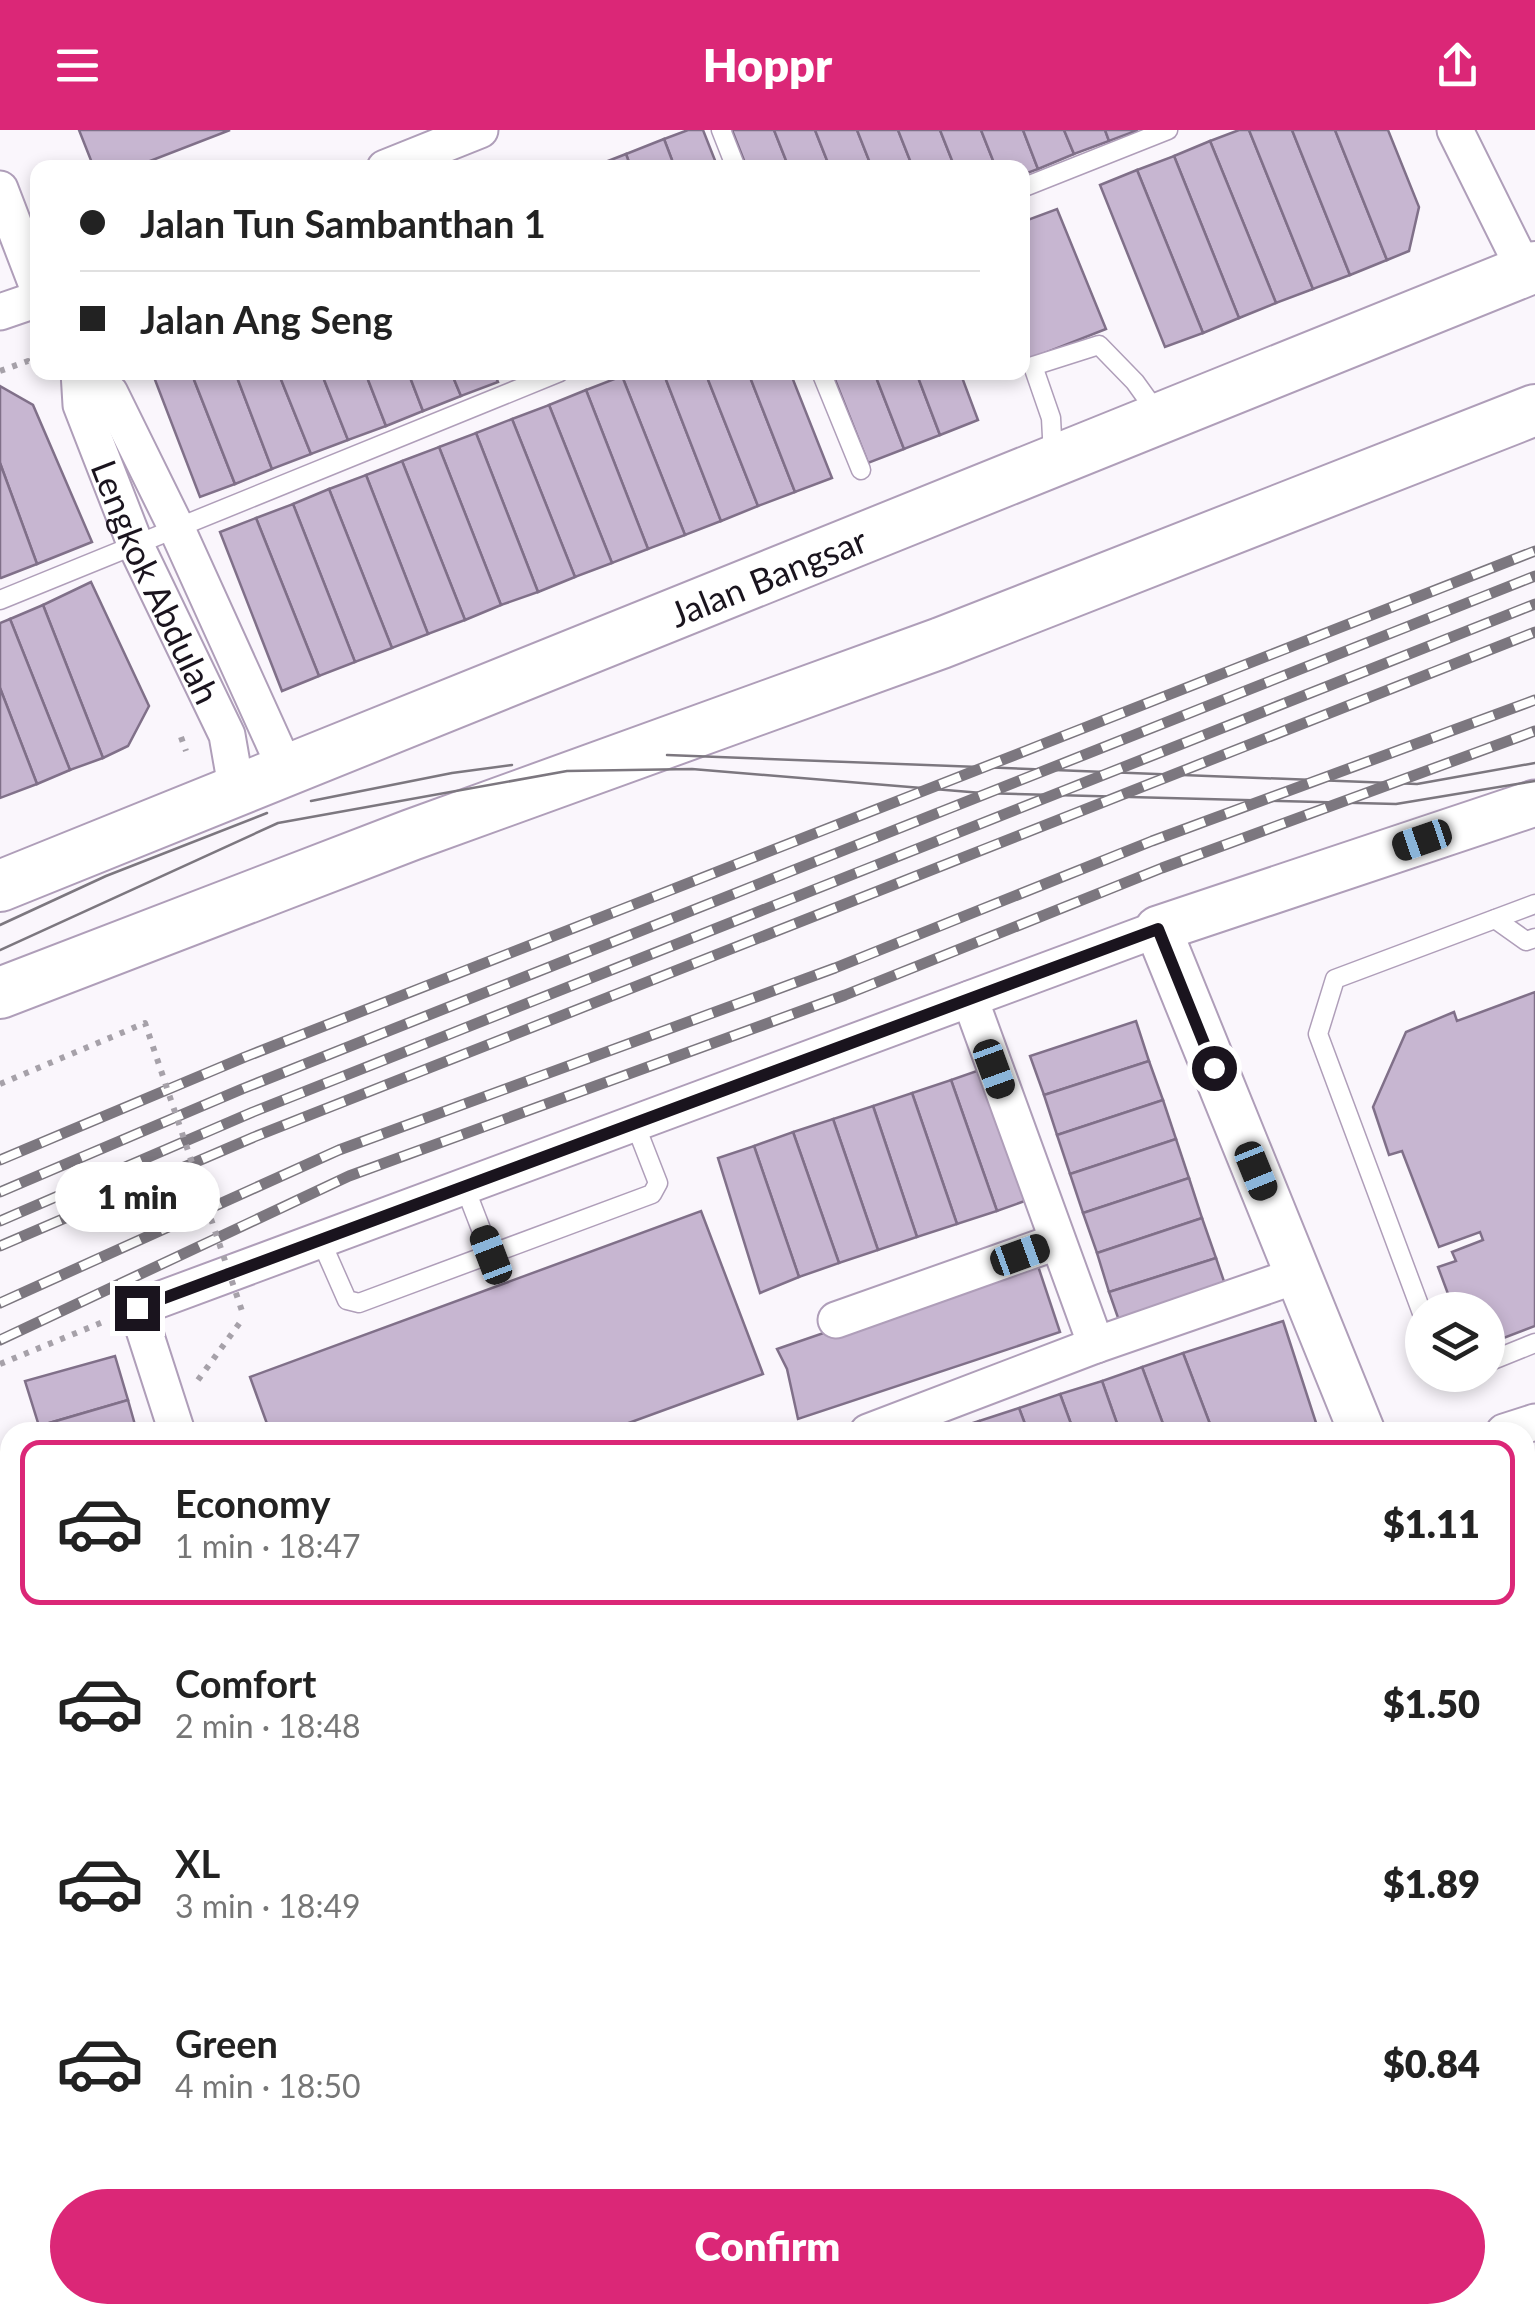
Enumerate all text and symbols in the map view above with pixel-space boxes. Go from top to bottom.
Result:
icon: menu [50,38,105,93]
text: Hoppr [703,38,832,92]
icon: share [1430,38,1485,93]
text: Jalan Tun Sambanthan 1 [140,200,546,246]
text: Jalan Ang Seng [140,296,393,342]
street label: Lengkok Abdulah [83,454,230,710]
street label: Jalan Bangsar [663,518,873,635]
car [1389,816,1455,864]
car [970,1036,1018,1102]
route start [1192,1046,1237,1091]
car [1231,1138,1281,1204]
callout: 1 min [54,1163,220,1233]
text: 1 min [98,1177,177,1216]
car [466,1222,516,1288]
car [987,1231,1053,1279]
route end [115,1286,160,1331]
map controls [1405,1292,1505,1392]
button: layers [1405,1292,1505,1392]
icon: car [55,1478,145,1568]
text: Economy [175,1480,330,1526]
text: $1.11 [1383,1500,1480,1546]
text: 1 min · 18:47 [175,1526,361,1565]
icon: car [55,1658,145,1748]
text: Comfort [175,1660,316,1706]
text: $1.50 [1383,1680,1480,1726]
text: 2 min · 18:48 [175,1706,361,1745]
icon: car [55,1838,145,1928]
text: XL [175,1840,220,1886]
text: $1.89 [1383,1860,1480,1906]
text: 3 min · 18:49 [175,1886,361,1925]
icon: car [55,2018,145,2108]
text: Green [175,2020,278,2066]
text: $0.84 [1383,2040,1480,2086]
text: 4 min · 18:50 [175,2066,361,2105]
button: Confirm [50,2189,1485,2304]

